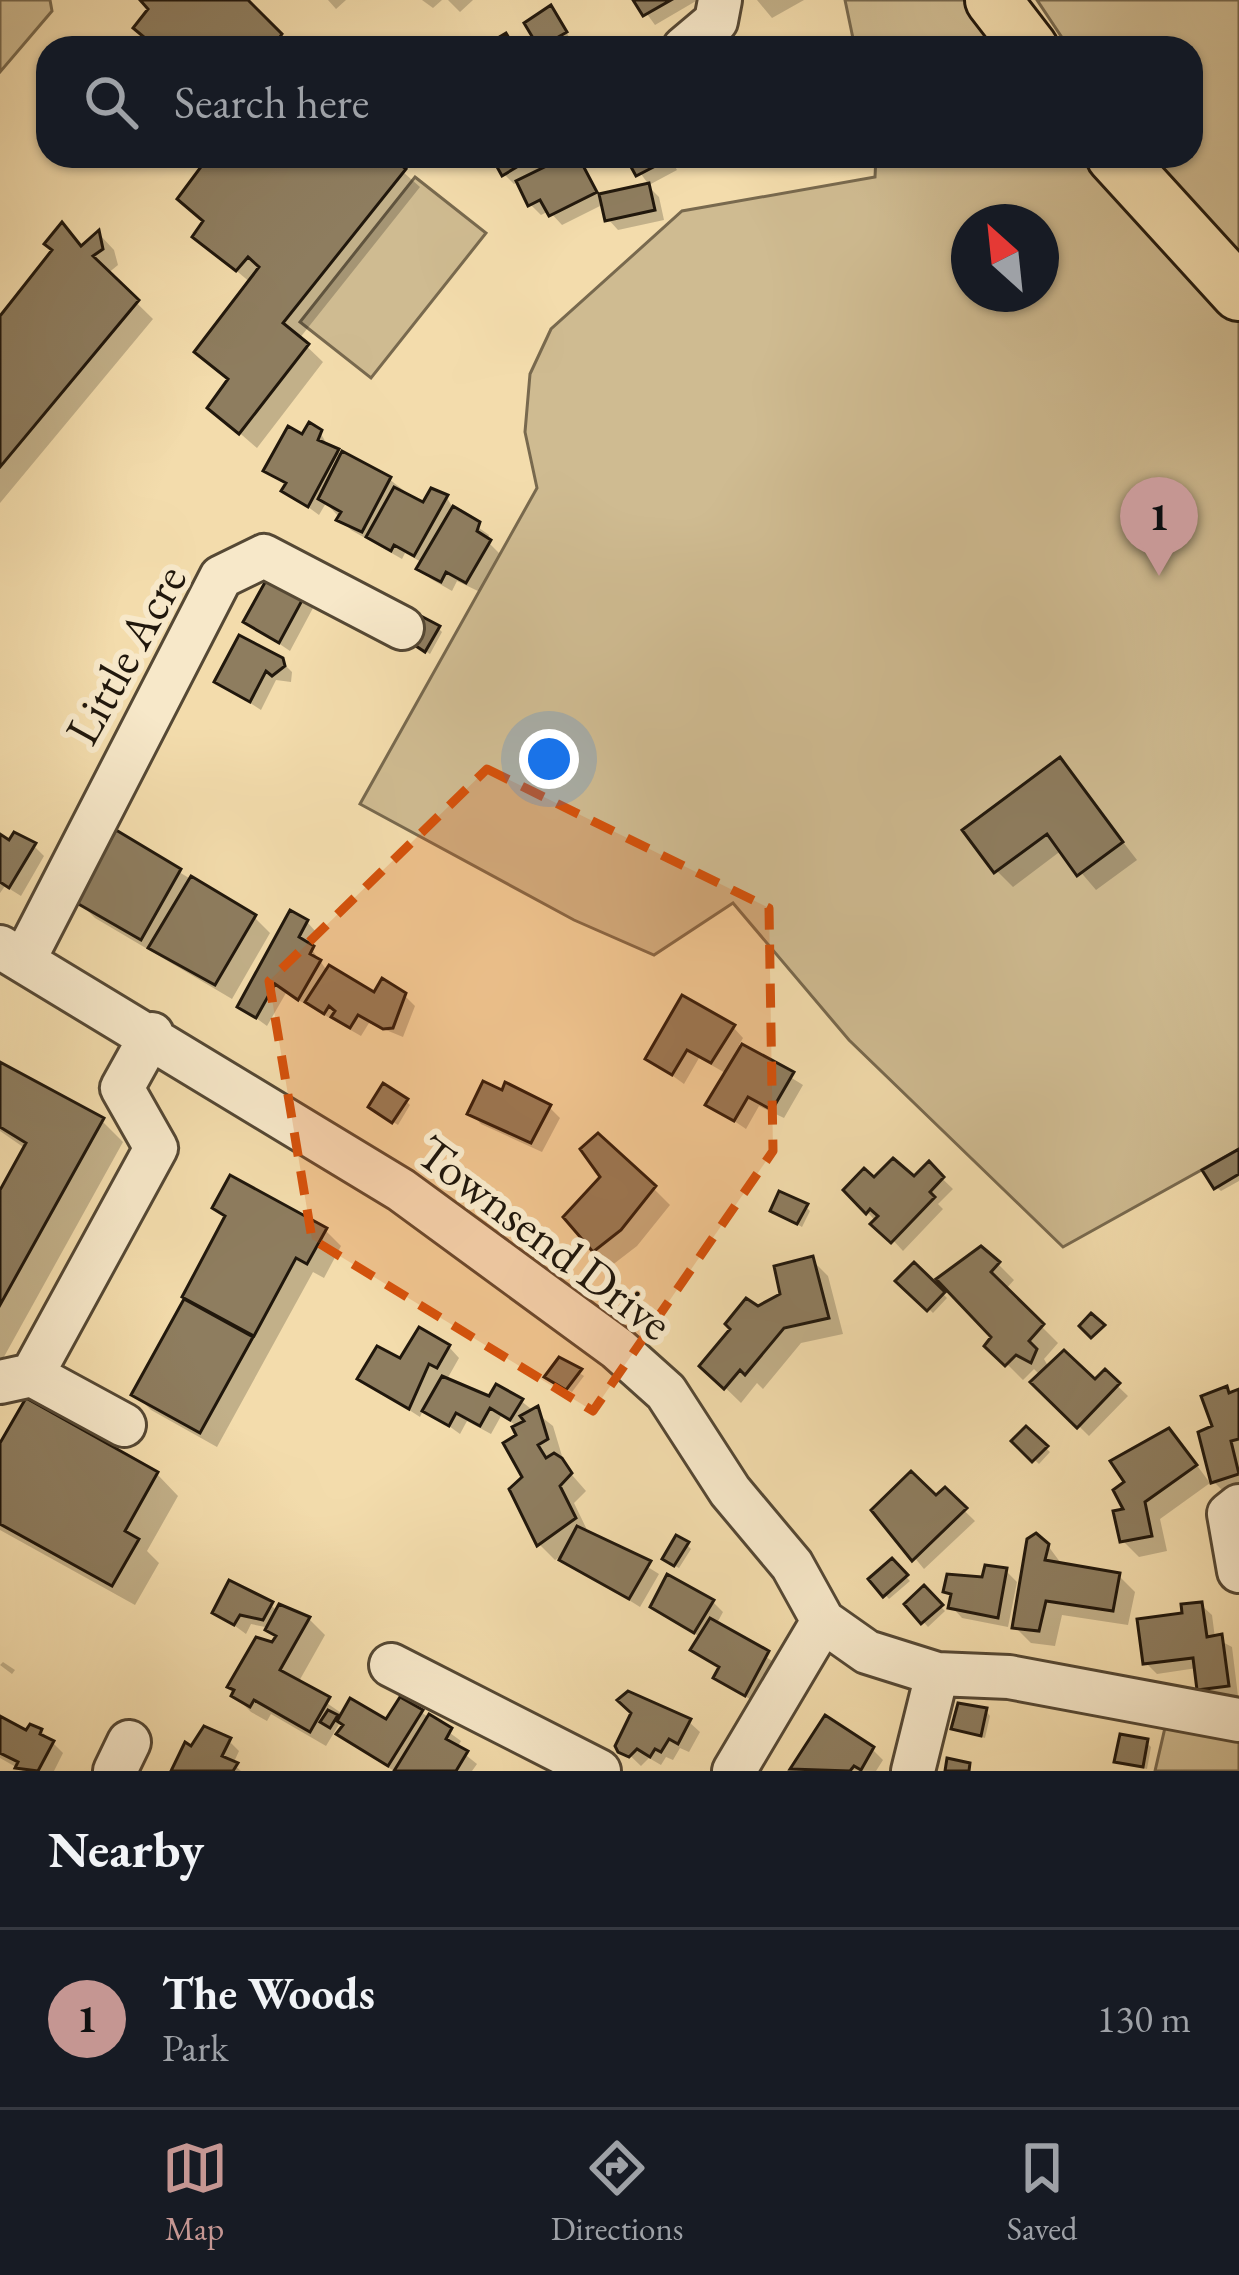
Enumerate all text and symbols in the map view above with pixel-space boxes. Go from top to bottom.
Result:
search box [36,36,1203,168]
icon: search [78,69,144,135]
text: Search here [174,73,369,131]
north arrow [951,204,1059,312]
pin: 1 [1120,477,1198,576]
street label: Little Acre [50,553,200,755]
your location [519,729,579,789]
street label: Townsend Drive [405,1121,685,1353]
text: Nearby [48,1816,204,1882]
text: The Woods [162,1964,375,2022]
text: 1 [77,1993,97,2044]
text: 130 m [1097,1993,1191,2044]
text: Park [162,2022,228,2073]
tab: Map [162,2135,228,2250]
tab: Directions [551,2135,684,2250]
tab: Saved [1007,2135,1077,2250]

